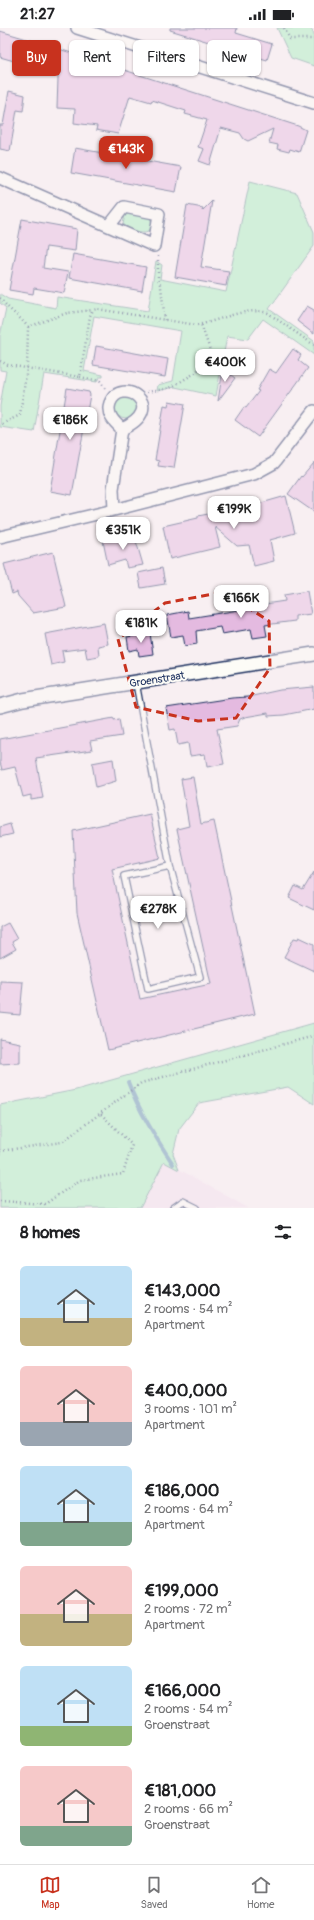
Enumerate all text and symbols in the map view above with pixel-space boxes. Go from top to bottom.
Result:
text: 21:27 [20,5,55,24]
chip: Buy [12,40,61,76]
chip: Rent [69,40,125,76]
chip: Filters [133,40,199,76]
chip: New [207,40,261,76]
pin: €143K [98,136,154,170]
text: €143K [108,141,144,157]
pin: €400K [197,349,253,383]
text: €400K [204,354,246,370]
pin: €186K [42,407,98,441]
text: €186K [52,412,88,428]
pin: €199K [206,496,262,530]
text: €199K [217,501,251,517]
pin: €351K [95,517,151,551]
text: €351K [105,522,141,538]
pin: €166K [213,585,269,619]
text: €166K [223,590,259,606]
pin: €181K [113,610,169,644]
text: €181K [124,615,158,631]
street label: Groenstraat [129,669,186,690]
pin: €278K [130,896,186,930]
text: €278K [139,901,177,917]
icon: filters [272,1221,294,1243]
text: 8 homes [20,1222,80,1243]
text: €143,000 [144,1280,220,1301]
icon: home [52,1282,100,1330]
text: 2 rooms · 54 m² [144,1301,232,1317]
text: Apartment [144,1317,205,1333]
text: €400,000 [144,1380,227,1401]
icon: home [52,1382,100,1430]
text: 3 rooms · 101 m² [144,1401,237,1417]
text: Apartment [144,1417,205,1433]
text: €186,000 [144,1480,219,1501]
icon: home [52,1482,100,1530]
text: 2 rooms · 64 m² [144,1501,233,1517]
text: Apartment [144,1517,205,1533]
text: €199,000 [144,1580,219,1601]
icon: home [52,1582,100,1630]
text: 2 rooms · 72 m² [144,1601,232,1617]
text: Apartment [144,1617,205,1633]
text: €166,000 [144,1680,221,1701]
icon: home [52,1682,100,1730]
text: 2 rooms · 54 m² [144,1701,232,1717]
text: Groenstraat [144,1717,210,1733]
text: €181,000 [144,1780,216,1801]
icon: home [52,1782,100,1830]
text: 2 rooms · 66 m² [144,1801,233,1817]
text: Groenstraat [144,1817,210,1833]
tab: Map [39,1874,61,1911]
tab: Saved [140,1874,168,1911]
tab: Home [247,1874,274,1911]

